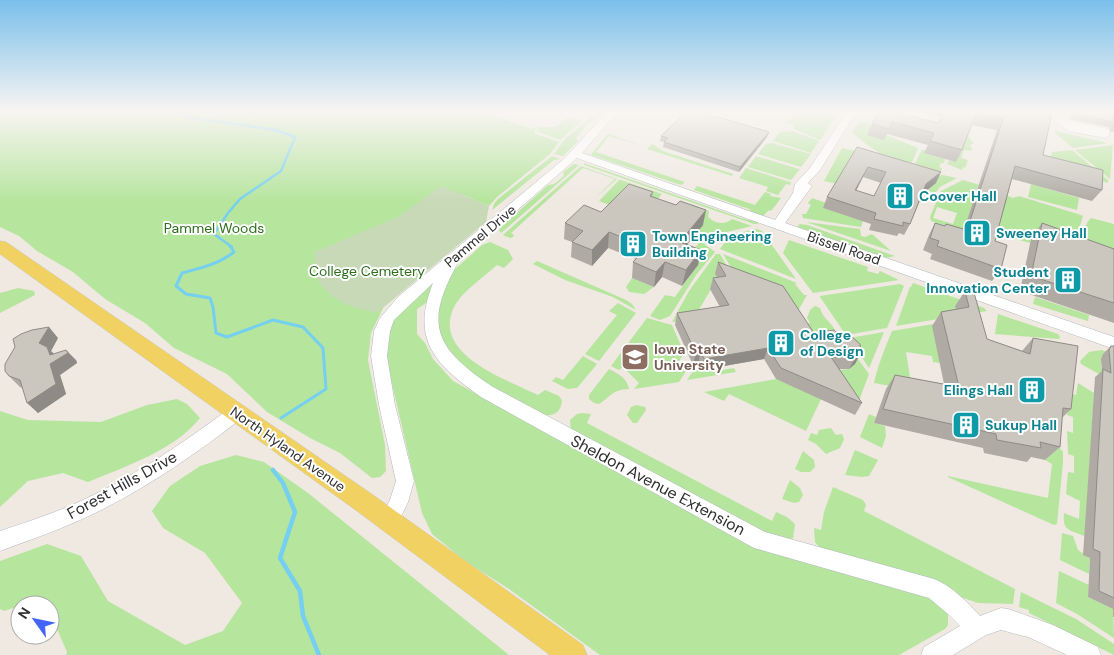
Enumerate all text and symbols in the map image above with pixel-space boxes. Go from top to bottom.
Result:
building icon: Coover Hall [885,181,915,211]
place label: Coover Hall [919,187,997,205]
street label: Pammel Drive [440,201,520,271]
building icon: Sweeney Hall [962,218,992,248]
park label: Pammel Woods [164,219,264,237]
place label: Sweeney Hall [996,224,1087,242]
place label: Town Engineering Building [652,227,772,261]
street label: Bissell Road [805,227,883,269]
building icon: Town Engineering Building [618,229,648,259]
park label: College Cemetery [309,262,425,280]
place label: Student Innovation Center [926,263,1049,297]
building icon: Student Innovation Center [1053,265,1083,295]
place label: College of Design [800,326,864,360]
building icon: College of Design [766,328,796,358]
place label: Iowa State University [654,340,726,374]
school or university icon: Iowa State University [620,342,650,372]
building icon: Elings Hall [1017,375,1047,405]
place label: Elings Hall [944,381,1013,399]
street label: North Hyland Avenue [227,402,349,496]
building icon: Sukup Hall [951,410,981,440]
place label: Sukup Hall [985,416,1057,434]
street label: Sheldon Avenue Extension [567,430,749,540]
street label: Forest Hills Drive [63,446,181,524]
north arrow [10,595,60,645]
text: N [14,604,34,622]

